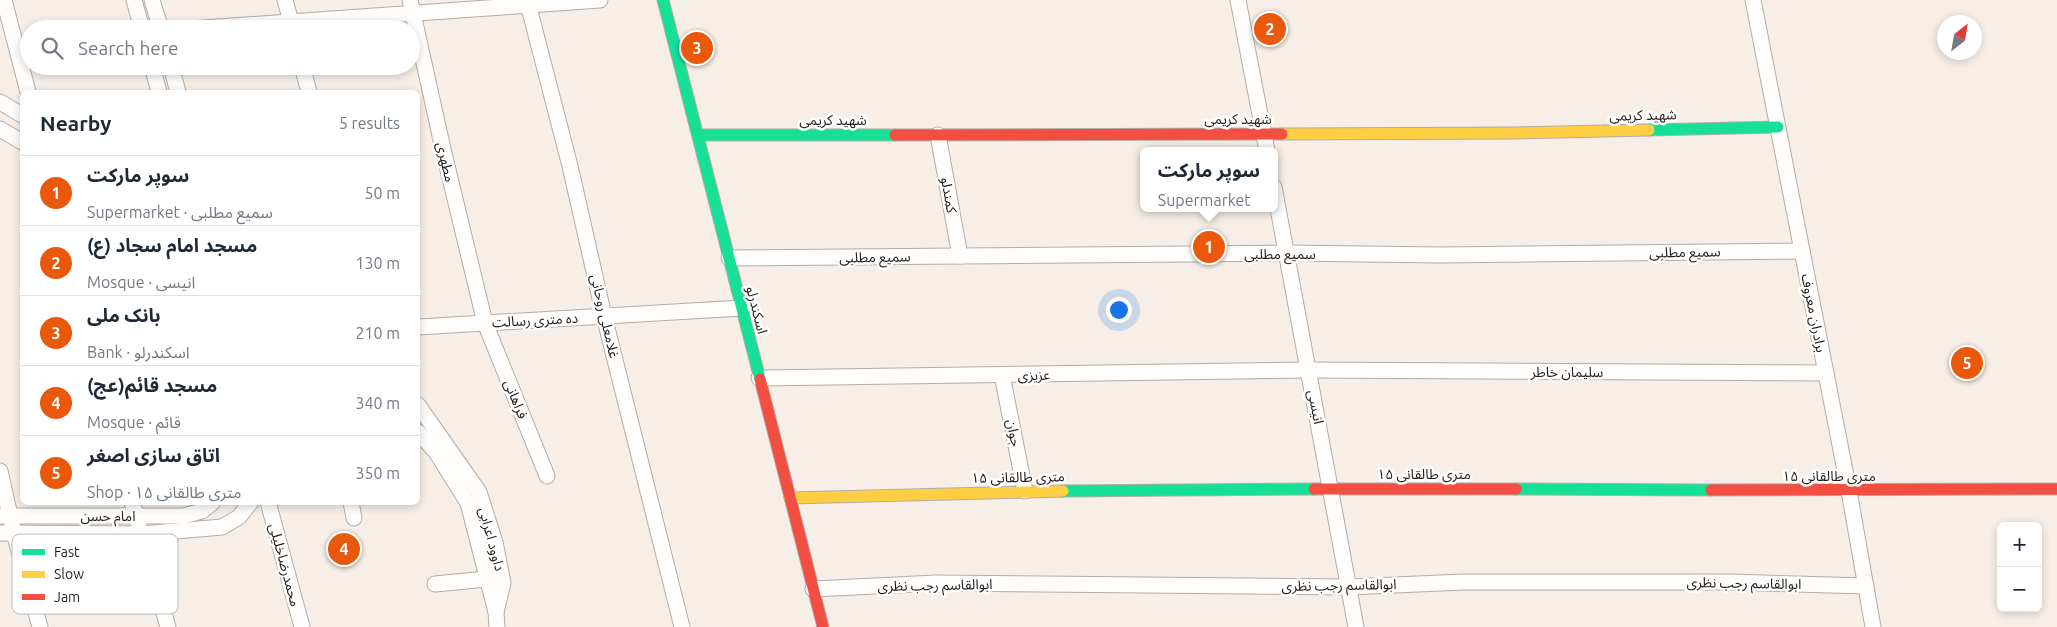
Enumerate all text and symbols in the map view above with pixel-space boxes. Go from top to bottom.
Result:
pin: 2 [1254,10,1286,48]
north arrow [1937,15,1982,60]
search box [20,20,420,75]
pin: 3 [681,29,713,67]
icon: search [38,34,66,62]
text: Search here [78,37,178,59]
street label: شهید کریمی [1609,106,1677,125]
text: Nearby [40,111,111,135]
street label: شهید کریمی [1204,111,1272,128]
street label: شهید کریمی [799,112,867,129]
text: 5 results [339,114,400,132]
street label: مطهری [433,140,458,184]
popup [1140,147,1278,212]
text: سوپر مارکت [1158,159,1260,181]
text: سوپر مارکت [87,164,189,186]
street label: کمندلو [937,176,960,215]
text: 1 [51,184,61,202]
text: 50 m [364,184,400,202]
text: Supermarket [1158,191,1251,209]
text: Supermarket · سمیع مطلبی [87,203,273,221]
pin: 1 [1193,228,1225,266]
text: مسجد امام سجاد (ع) [87,234,257,256]
street label: سمیع مطلبی [1649,243,1721,264]
street label: سمیع مطلبی [1244,246,1316,265]
street label: سمیع مطلبی [839,248,911,269]
text: 2 [51,254,61,272]
text: 130 m [355,254,400,272]
street label: برادران معروف [1798,272,1830,354]
text: Mosque · انیسی [87,273,195,291]
street label: غلامعلی روحانی [587,273,622,360]
street label: اسکندرلو [742,284,771,336]
your location [1106,297,1132,323]
text: بانک ملی [87,304,160,326]
street label: ده متری رسالت [492,310,579,331]
text: 3 [51,324,61,342]
text: 210 m [355,324,400,342]
text: Bank · اسکندرلو [87,343,190,361]
pin: 5 [1951,344,1983,382]
street label: سلیمان خاطر [1530,364,1603,381]
street label: عزیزی [1018,367,1050,384]
text: مسجد قائم(عج) [87,374,217,396]
street label: فراهانی [500,377,531,421]
street label: انیسی [1304,389,1327,426]
text: 4 [51,394,61,412]
text: 340 m [355,394,400,412]
text: Mosque · قائم [87,413,181,431]
street label: جوان [1003,418,1025,448]
text: اتاق سازی اصغر [87,444,220,466]
text: 5 [51,464,61,482]
text: 350 m [355,464,400,482]
street label: ۱۵ متری طالقانی [1377,466,1471,483]
street label: ۱۵ متری طالقانی [971,468,1065,487]
street label: ۱۵ متری طالقانی [1782,468,1876,485]
text: Shop · ۱۵ متری طالقانی [87,483,241,501]
street label: داوود اعرابی [475,505,508,573]
street label: امام حسن [80,508,136,527]
street label: محمدرضاخلیلی [265,522,304,609]
map controls [1997,522,2042,612]
button: + [1997,522,2042,567]
pin: 4 [328,530,360,568]
legend [12,534,178,614]
text: Fast [54,544,80,560]
text: Slow [54,566,84,582]
button: − [1997,567,2042,612]
street label: ابوالقاسم رجب نظری [1686,574,1802,595]
street label: ابوالقاسم رجب نظری [877,576,993,597]
street label: ابوالقاسم رجب نظری [1281,576,1397,597]
text: Jam [54,589,80,605]

